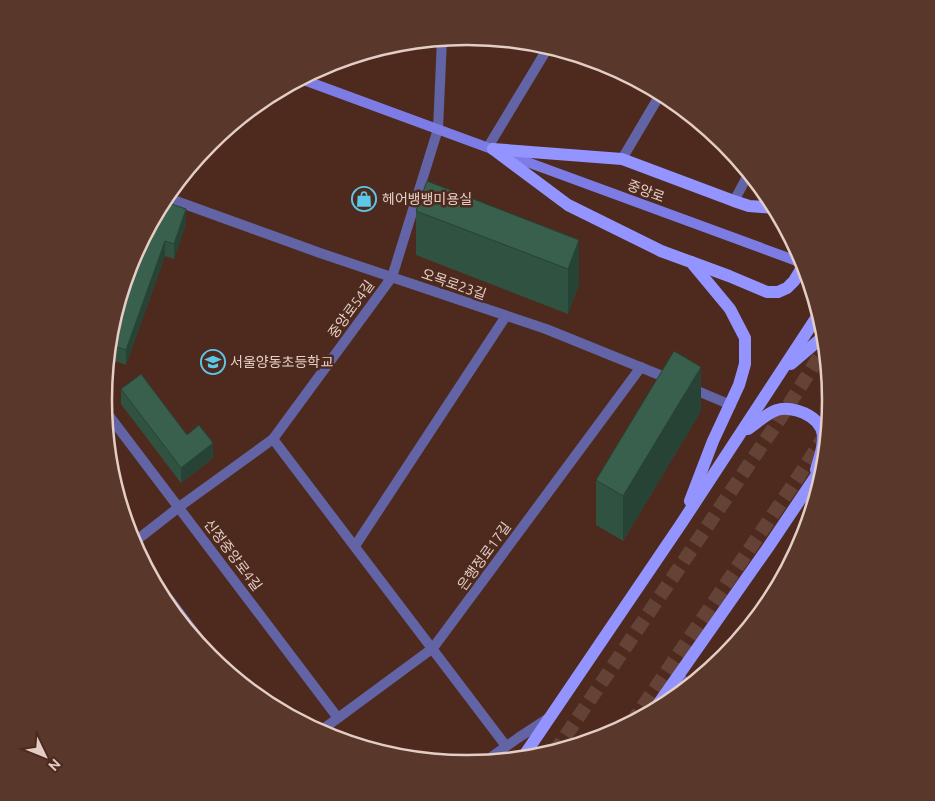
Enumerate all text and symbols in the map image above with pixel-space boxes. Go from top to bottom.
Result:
street label: 중앙로 [625,177,667,205]
shop icon: 헤어뱅뱅미용실 [351,186,377,212]
place label: 헤어뱅뱅미용실 [382,191,472,207]
street label: 오목로23길 [420,265,488,303]
street label: 중앙로54길 [325,277,377,341]
school or university icon: 서울양동초등학교 [200,349,226,375]
place label: 서울양동초등학교 [230,354,333,370]
street label: 신정중앙로4길 [201,516,265,594]
street label: 은행정로17길 [454,519,514,593]
north arrow [20,731,70,781]
text: N [45,756,64,774]

